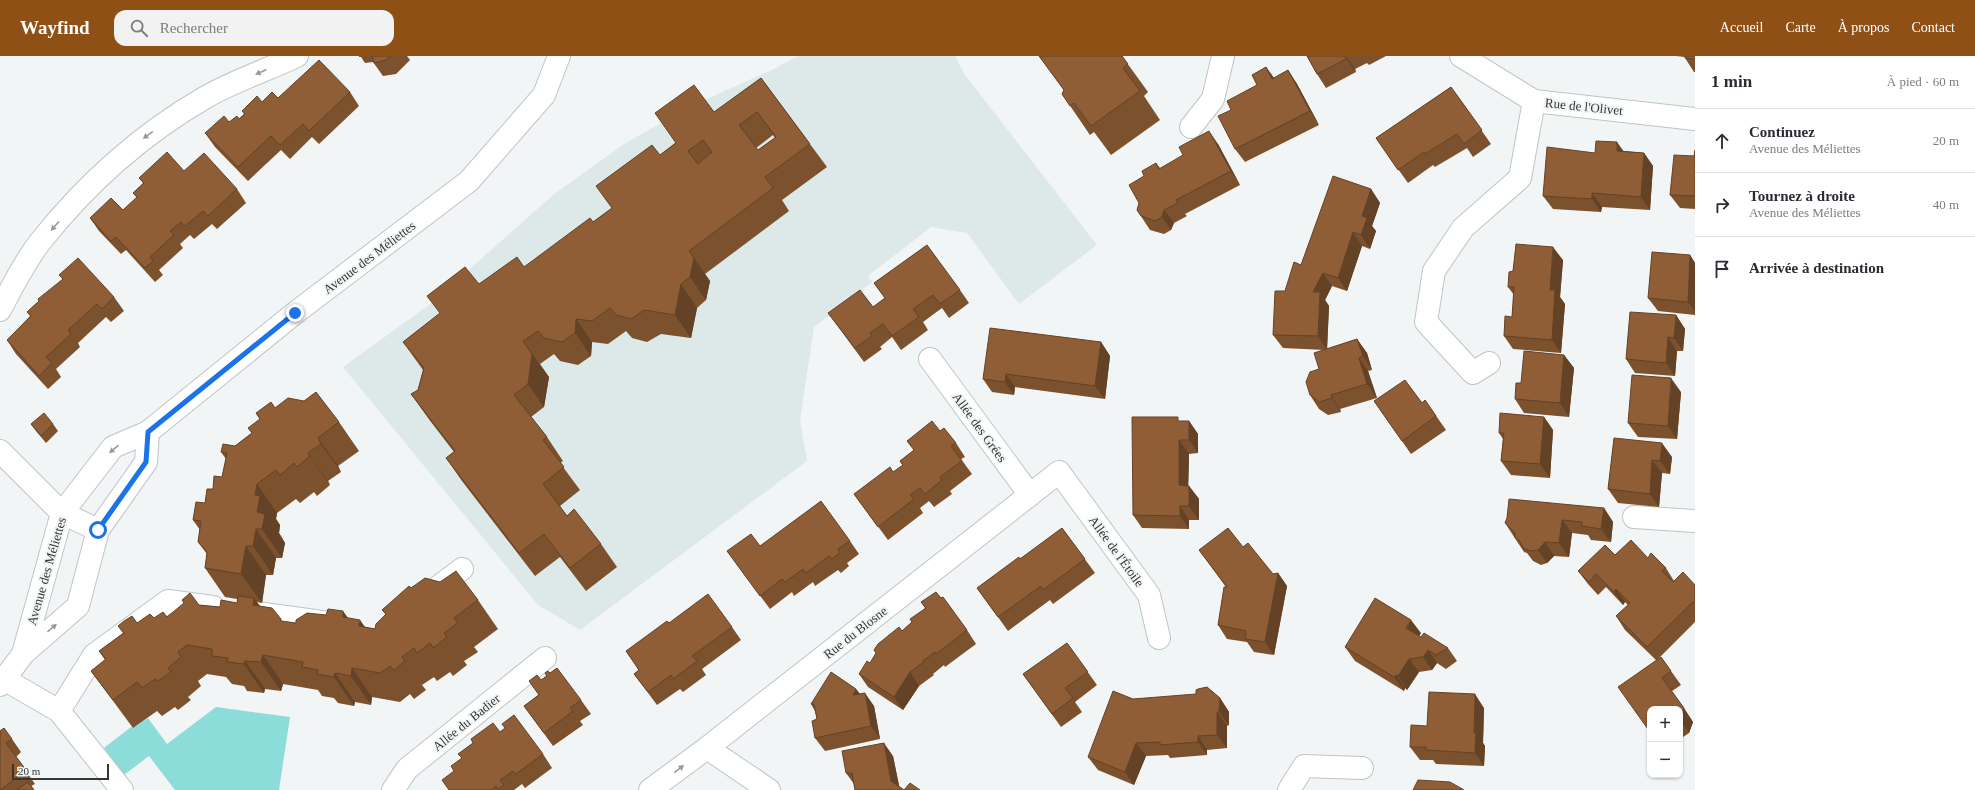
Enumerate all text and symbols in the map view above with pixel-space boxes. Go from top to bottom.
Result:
search box [114,10,394,46]
text: Wayfind [20,17,90,38]
icon: search [128,17,150,39]
text: Rechercher [160,20,228,36]
text: Accueil [1720,20,1763,35]
text: Carte [1785,20,1816,35]
text: À propos [1838,20,1889,35]
text: Contact [1911,20,1955,35]
one-way arrow [256,69,267,75]
text: 1 min [1711,72,1752,91]
text: À pied · 60 m [1887,74,1959,89]
street label: Rue de l'Olivet [1544,95,1624,118]
text: Continuez [1749,124,1815,140]
icon: ahead [1711,130,1733,152]
one-way arrow [142,131,153,139]
text: 20 m [1933,133,1959,148]
text: Avenue des Méliettes [1749,141,1861,156]
text: Tournez à droite [1749,188,1855,204]
icon: right [1711,194,1733,216]
text: 40 m [1933,197,1959,212]
text: Avenue des Méliettes [1749,205,1861,220]
street label: Avenue des Méliettes [320,218,418,297]
one-way arrow [51,220,60,231]
icon: arrive [1711,258,1733,280]
text: Arrivée à destination [1749,260,1884,276]
route end [286,304,304,322]
street label: Allée des Grées [949,390,1010,465]
one-way arrow [108,445,119,454]
street label: Allée de l'Étoile [1086,513,1147,590]
street label: Avenue des Méliettes [24,515,69,627]
route start [89,521,107,539]
street label: Rue du Blosne [821,603,890,662]
one-way arrow [47,624,58,633]
street label: Allée du Badier [430,690,504,754]
map controls [1647,706,1683,778]
button: + [1647,706,1683,742]
button: − [1647,742,1683,778]
scale bar [12,762,109,781]
text: 20 m [18,765,40,777]
one-way arrow [673,765,684,773]

